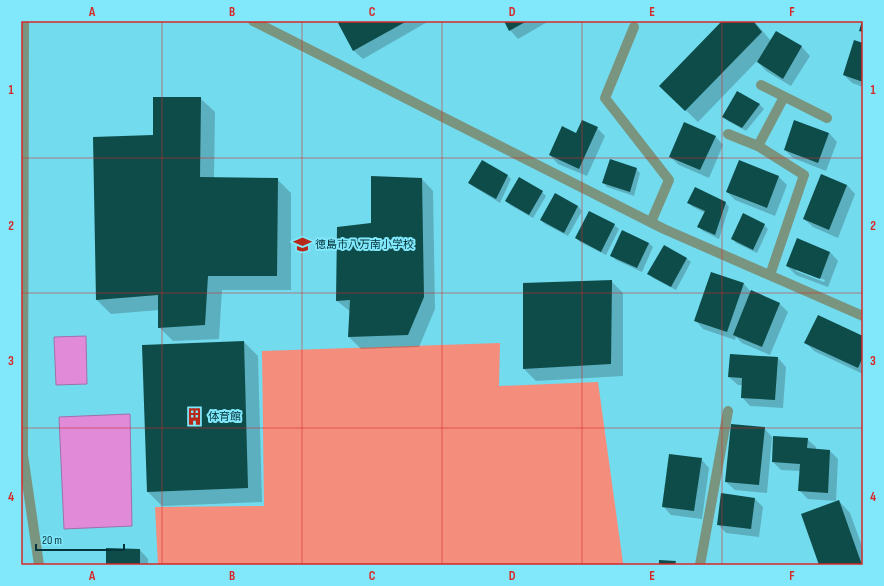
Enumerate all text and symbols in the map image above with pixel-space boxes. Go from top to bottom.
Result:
text: A [88,4,96,20]
text: B [229,4,235,20]
text: C [369,4,376,20]
text: D [509,4,516,20]
text: E [649,4,655,20]
text: F [789,4,795,20]
text: 1 [8,82,14,98]
text: 1 [870,82,876,98]
text: 2 [8,218,14,234]
text: 2 [870,218,876,234]
school or university icon: 徳島市八万南小学校 [292,234,312,254]
place label: 徳島市八万南小学校 [315,238,414,251]
text: 3 [8,353,14,369]
text: 3 [870,353,876,369]
building icon: 体育館 [185,406,205,426]
place label: 体育館 [208,410,241,423]
text: 4 [8,489,14,505]
text: 4 [870,489,876,505]
scale bar [36,526,124,552]
text: 20 m [42,533,62,548]
text: A [88,568,96,584]
text: B [229,568,235,584]
text: C [369,568,376,584]
text: D [509,568,516,584]
text: E [649,568,655,584]
text: F [789,568,795,584]

